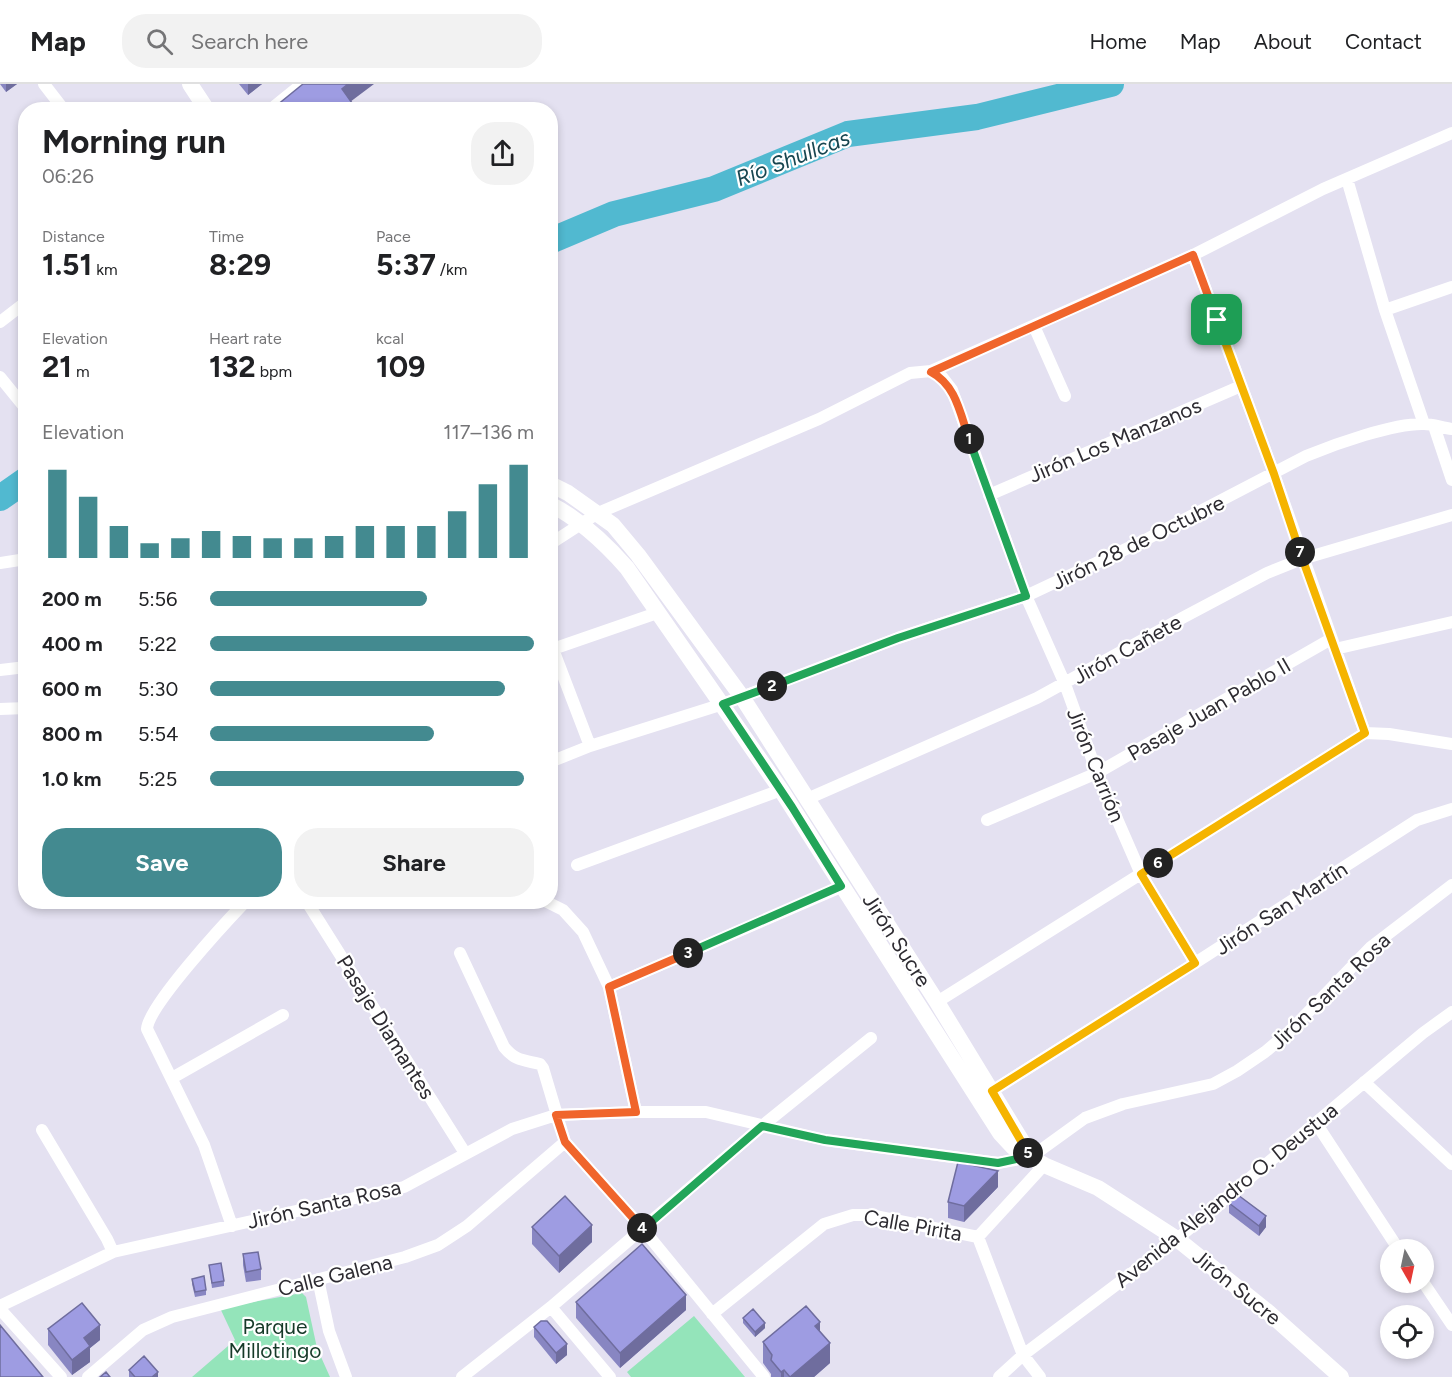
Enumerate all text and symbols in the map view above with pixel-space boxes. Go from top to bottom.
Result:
search box [122,14,542,68]
text: Map [30,24,86,58]
icon: search [143,25,176,58]
text: Search here [191,28,308,55]
text: Home [1090,29,1147,54]
text: Map [1180,29,1221,54]
text: About [1254,29,1312,54]
text: Contact [1345,29,1422,54]
text: Morning run [42,122,226,161]
button: share [471,122,534,185]
water label: Río Shullcas [732,124,854,192]
text: 06:26 [42,164,94,188]
text: Distance [42,227,105,246]
text: Time [209,227,244,246]
text: Pace [376,227,411,246]
text: 1.51 [42,246,92,283]
text: 8:29 [209,246,271,283]
text: 5:37 [376,246,436,283]
text: km [92,260,118,279]
text: /km [436,260,467,279]
pin [1191,294,1242,345]
icon: arrive [1200,303,1233,336]
text: Elevation [42,329,108,348]
text: Heart rate [209,329,282,348]
text: kcal [376,329,404,348]
text: 21 [42,348,72,385]
text: 132 [209,348,256,385]
text: 109 [376,348,426,385]
text: m [72,362,90,381]
text: bpm [256,362,292,381]
street label: Jirón Los Manzanos [1025,392,1205,488]
text: Elevation [42,420,124,444]
text: 117–136 m [443,420,534,444]
pin: 1 [954,424,984,454]
text: 1 [966,429,972,448]
street label: Jirón 28 de Octubre [1048,489,1228,595]
pin: 7 [1285,537,1315,567]
text: 7 [1296,542,1304,561]
text: 200 m [42,587,102,611]
text: 5:56 [138,587,177,611]
street label: Jirón Cañete [1068,609,1186,689]
text: 400 m [42,632,103,656]
text: 5:22 [138,632,177,656]
street label: Pasaje Juan Pablo II [1123,652,1295,766]
pin: 2 [757,671,787,701]
text: 2 [767,676,777,695]
text: 600 m [42,677,102,701]
text: 5:30 [138,677,178,701]
street label: Jirón Carrión [1062,704,1130,826]
text: 800 m [42,722,102,746]
text: 5:54 [138,722,178,746]
text: 1.0 km [42,767,101,791]
text: 5:25 [138,767,177,791]
button: Save [42,828,282,897]
button: Share [294,828,534,897]
pin: 6 [1143,848,1173,878]
text: 6 [1153,853,1163,872]
street label: Jirón San Martín [1210,856,1352,960]
street label: Jirón Sucre [858,889,936,991]
street label: Jirón Santa Rosa [1265,928,1395,1054]
pin: 3 [673,938,703,968]
text: 3 [684,943,692,962]
street label: Pasaje Diamantes [332,950,440,1104]
street label: Avenida Alejandro O. Deustua [1109,1097,1343,1293]
pin: 5 [1013,1138,1043,1168]
text: 5 [1023,1143,1033,1162]
street label: Jirón Santa Rosa [245,1174,403,1234]
street label: Calle Pirita [862,1204,964,1246]
pin: 4 [627,1213,657,1243]
text: 4 [637,1218,647,1237]
north arrow [1380,1239,1434,1293]
map controls [1380,1239,1434,1359]
street label: Jirón Sucre [1188,1244,1286,1330]
street label: Calle Galena [275,1249,395,1301]
button: locate [1380,1305,1434,1359]
park label: Parque Millotingo [228,1314,322,1363]

